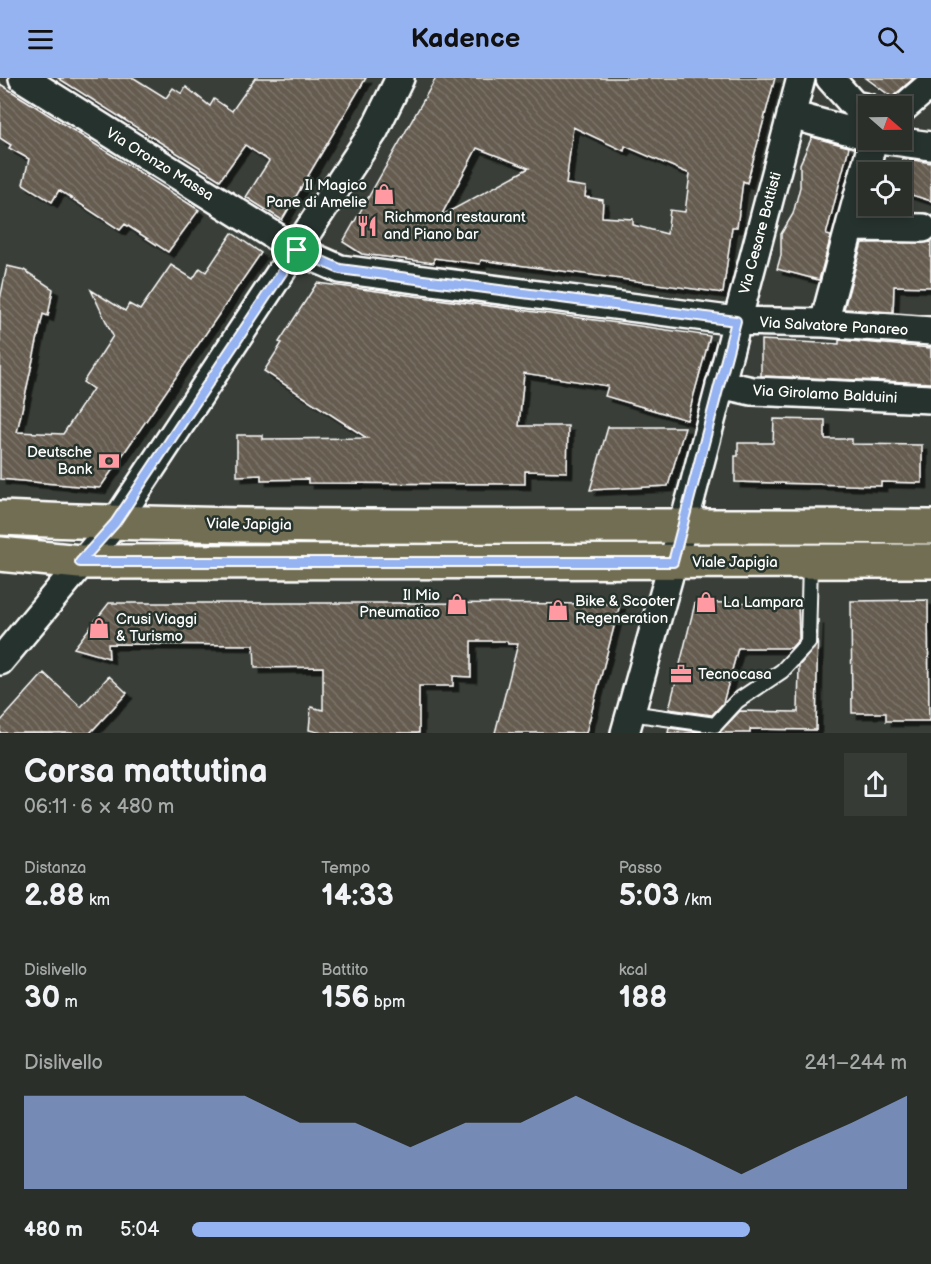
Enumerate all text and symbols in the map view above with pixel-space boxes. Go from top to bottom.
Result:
icon: menu [24,23,57,56]
text: Kadence [411,23,520,55]
icon: search [874,23,907,56]
north arrow [858,96,912,150]
map controls [858,96,912,216]
street label: Via Oronzo Massa [102,124,217,205]
button: locate [858,162,912,216]
street label: Via Cesare Battisti [735,170,786,296]
place label: Il Magico Pane di Amelie [266,176,367,212]
shop icon: Il Magico Pane di Amelie [372,182,396,206]
place label: Richmond restaurant and Piano bar [384,208,526,244]
restaurant icon: Richmond restaurant and Piano bar [355,214,379,238]
pin [271,224,322,275]
icon: arrive [280,233,313,266]
street label: Via Salvatore Panareo [759,313,909,340]
street label: Via Girolamo Balduini [752,381,898,408]
place label: Deutsche Bank [27,443,93,479]
bank icon: Deutsche Bank [97,449,121,473]
street label: Viale Japigia [206,514,292,535]
street label: Viale Japigia [692,553,778,572]
place label: Il Mio Pneumatico [359,586,440,622]
shop icon: La Lampara [694,590,718,614]
shop icon: Il Mio Pneumatico [445,592,469,616]
place label: Bike & Scooter Regeneration [575,592,675,628]
place label: La Lampara [723,593,804,612]
shop icon: Bike & Scooter Regeneration [546,598,570,622]
place label: Crusi Viaggi & Turismo [116,610,197,646]
shop icon: Crusi Viaggi & Turismo [87,616,111,640]
office icon: Tecnocasa [669,662,693,686]
place label: Tecnocasa [698,665,772,684]
text: Corsa mattutina [24,752,268,792]
button: share [844,753,907,816]
text: 06:11 · 6 × 480 m [24,795,174,819]
text: Distanza [24,859,86,878]
text: Tempo [321,859,370,878]
text: Passo [619,859,662,878]
text: 2.88 [24,878,85,914]
text: 14:33 [321,878,394,914]
text: 5:03 [619,878,679,914]
text: km [85,891,110,910]
text: /km [679,891,712,910]
text: Dislivello [24,961,87,980]
text: Battito [321,961,368,980]
text: kcal [619,961,647,980]
text: 30 [24,980,60,1016]
text: 156 [321,980,369,1016]
text: 188 [619,980,667,1016]
text: m [60,993,78,1012]
text: bpm [369,993,405,1012]
text: Dislivello [24,1051,103,1075]
text: 241–244 m [805,1051,907,1075]
text: 480 m [24,1218,83,1242]
text: 5:04 [120,1218,159,1242]

